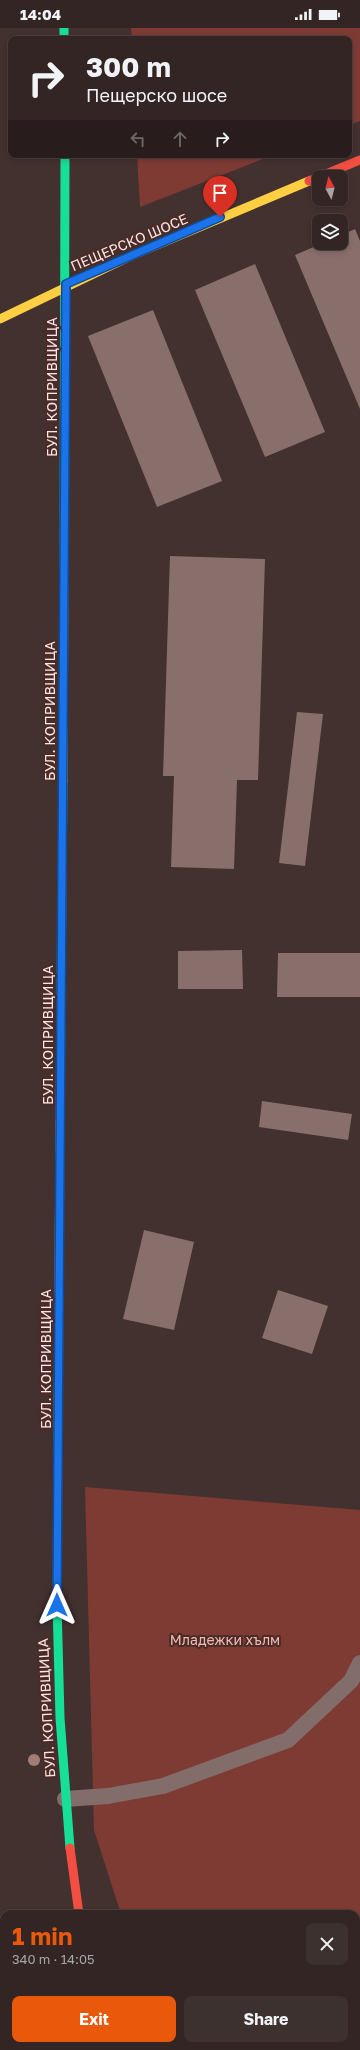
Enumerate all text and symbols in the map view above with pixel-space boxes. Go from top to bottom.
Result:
text: 14:04 [20,5,61,23]
text: 300 m [86,50,171,83]
icon: right [20,52,72,104]
text: Пещерско шосе [86,84,227,106]
icon: left [127,128,149,150]
icon: ahead [169,128,191,150]
icon: right [211,128,233,150]
north arrow [312,170,348,206]
map controls [312,170,348,250]
pin [203,176,237,217]
icon: arrive [209,182,231,204]
street label: ПЕЩЕРСКО ШОСЕ [68,210,190,274]
button: layers [312,214,348,250]
street label: БУЛ. КОПРИВЩИЦА [43,316,60,457]
street label: БУЛ. КОПРИВЩИЦА [41,640,58,781]
street label: БУЛ. КОПРИВЩИЦА [39,964,56,1105]
street label: БУЛ. КОПРИВЩИЦА [37,1288,54,1429]
position arrow [36,1584,78,1626]
park label: Младежки хълм [170,1631,280,1648]
street label: БУЛ. КОПРИВЩИЦА [34,1637,58,1778]
text: 1 min [12,1921,72,1950]
button: close [306,1923,348,1965]
text: 340 m · 14:05 [12,1951,95,1967]
button: Exit [12,1996,176,2042]
button: Share [184,1996,348,2042]

